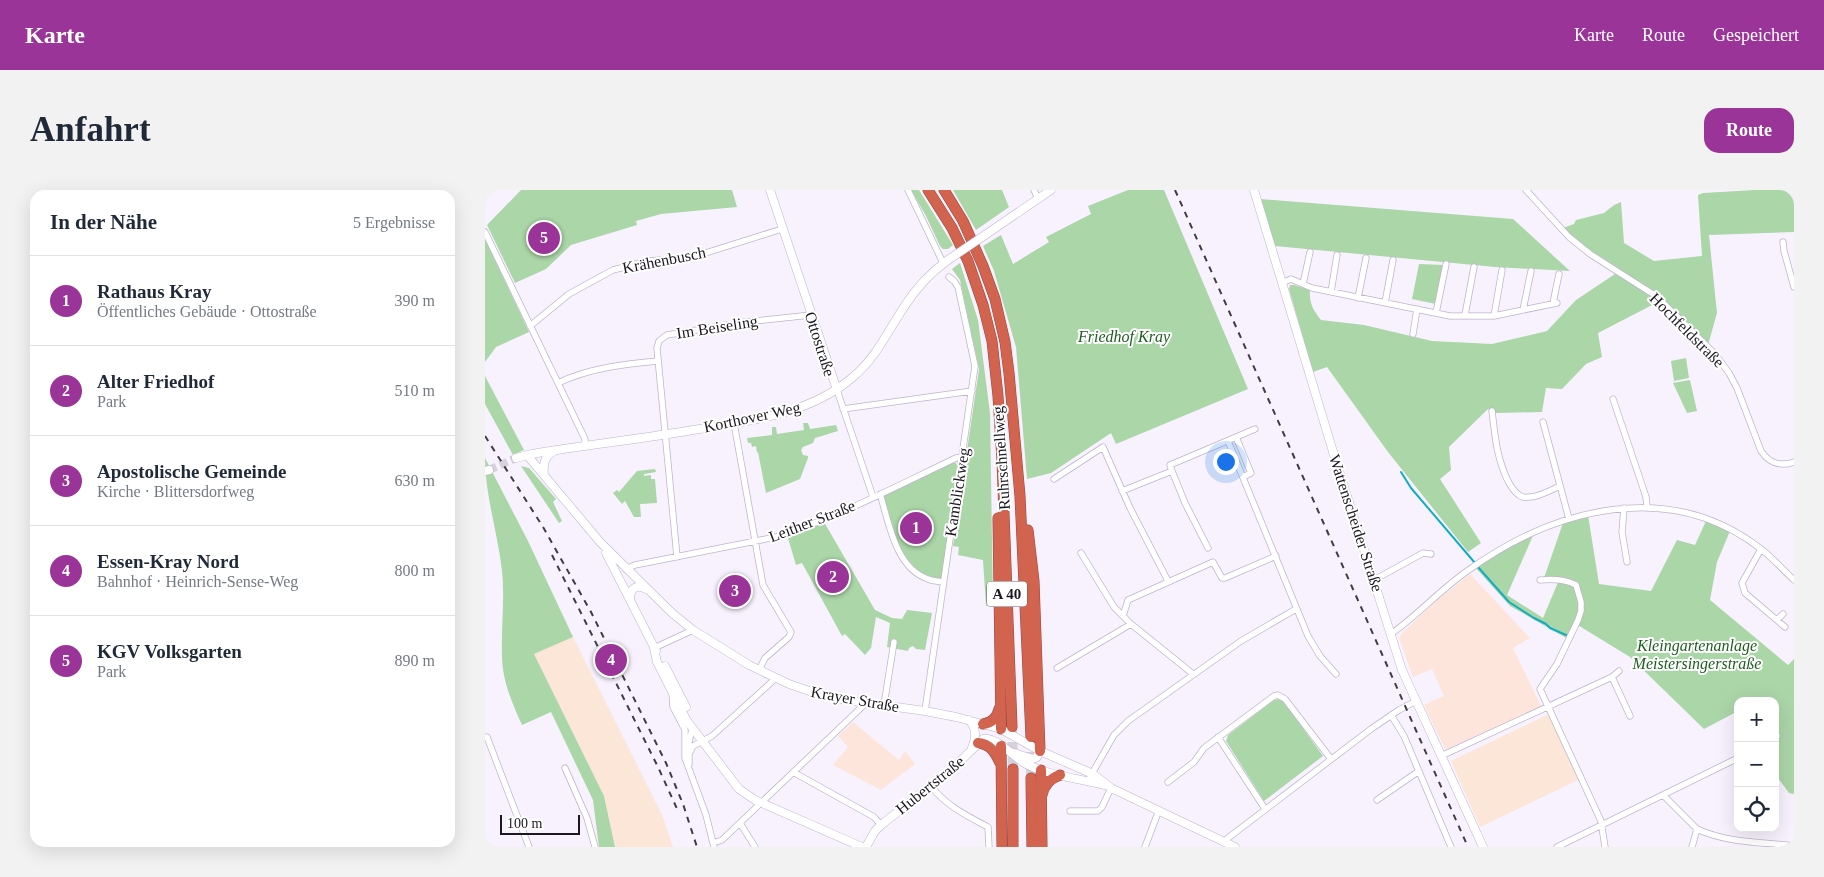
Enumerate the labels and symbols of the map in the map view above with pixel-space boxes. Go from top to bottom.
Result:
pin: 5 [528,219,560,257]
street label: Krähenbusch [621,244,707,276]
street label: Hochfeldstraße [1646,289,1728,371]
street label: Ottostraße [802,310,838,378]
street label: Im Beiseling [675,312,759,343]
park label: Friedhof Kray [1077,328,1171,346]
street label: Korthover Weg [702,398,802,437]
street label: Ruhrschnellweg [989,405,1014,510]
street label: Kamblickweg [942,446,973,538]
your location [1213,449,1239,475]
street label: Wattenscheider Straße [1326,452,1386,594]
street label: Leither Straße [766,497,858,545]
pin: 1 [900,509,932,547]
pin: 2 [817,558,849,596]
pin: 3 [719,572,751,610]
road number: A 40 [987,582,1027,606]
park label: Kleingartenanlage Meistersingerstraße [1632,637,1761,673]
pin: 4 [595,641,627,679]
street label: Krayer Straße [809,683,900,716]
street label: Hubertstraße [893,752,967,818]
scale bar [500,812,580,835]

